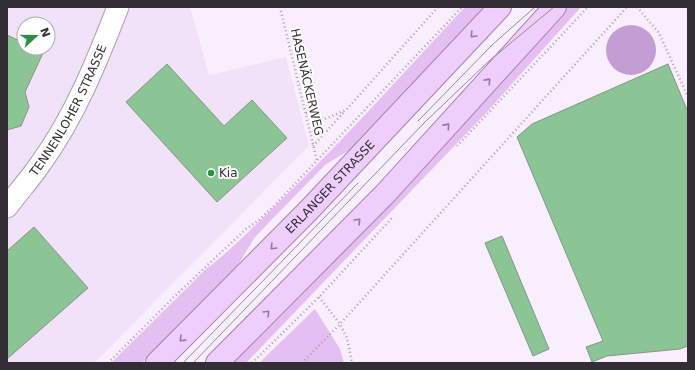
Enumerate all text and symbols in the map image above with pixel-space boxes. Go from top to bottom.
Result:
north arrow [16,16,56,56]
text: N [37,26,53,39]
street label: HASENÄCKERWEG [288,27,327,137]
one-way arrow [471,31,478,38]
street label: TENNENLOHER STRASSE [26,43,109,180]
one-way arrow [483,78,491,86]
one-way arrow [443,123,450,131]
street label: ERLANGER STRASSE [283,138,378,236]
place label: Kia [219,166,238,180]
marker: Kia [206,168,216,178]
one-way arrow [353,218,361,226]
one-way arrow [270,242,278,250]
one-way arrow [262,310,270,318]
one-way arrow [179,335,187,342]

